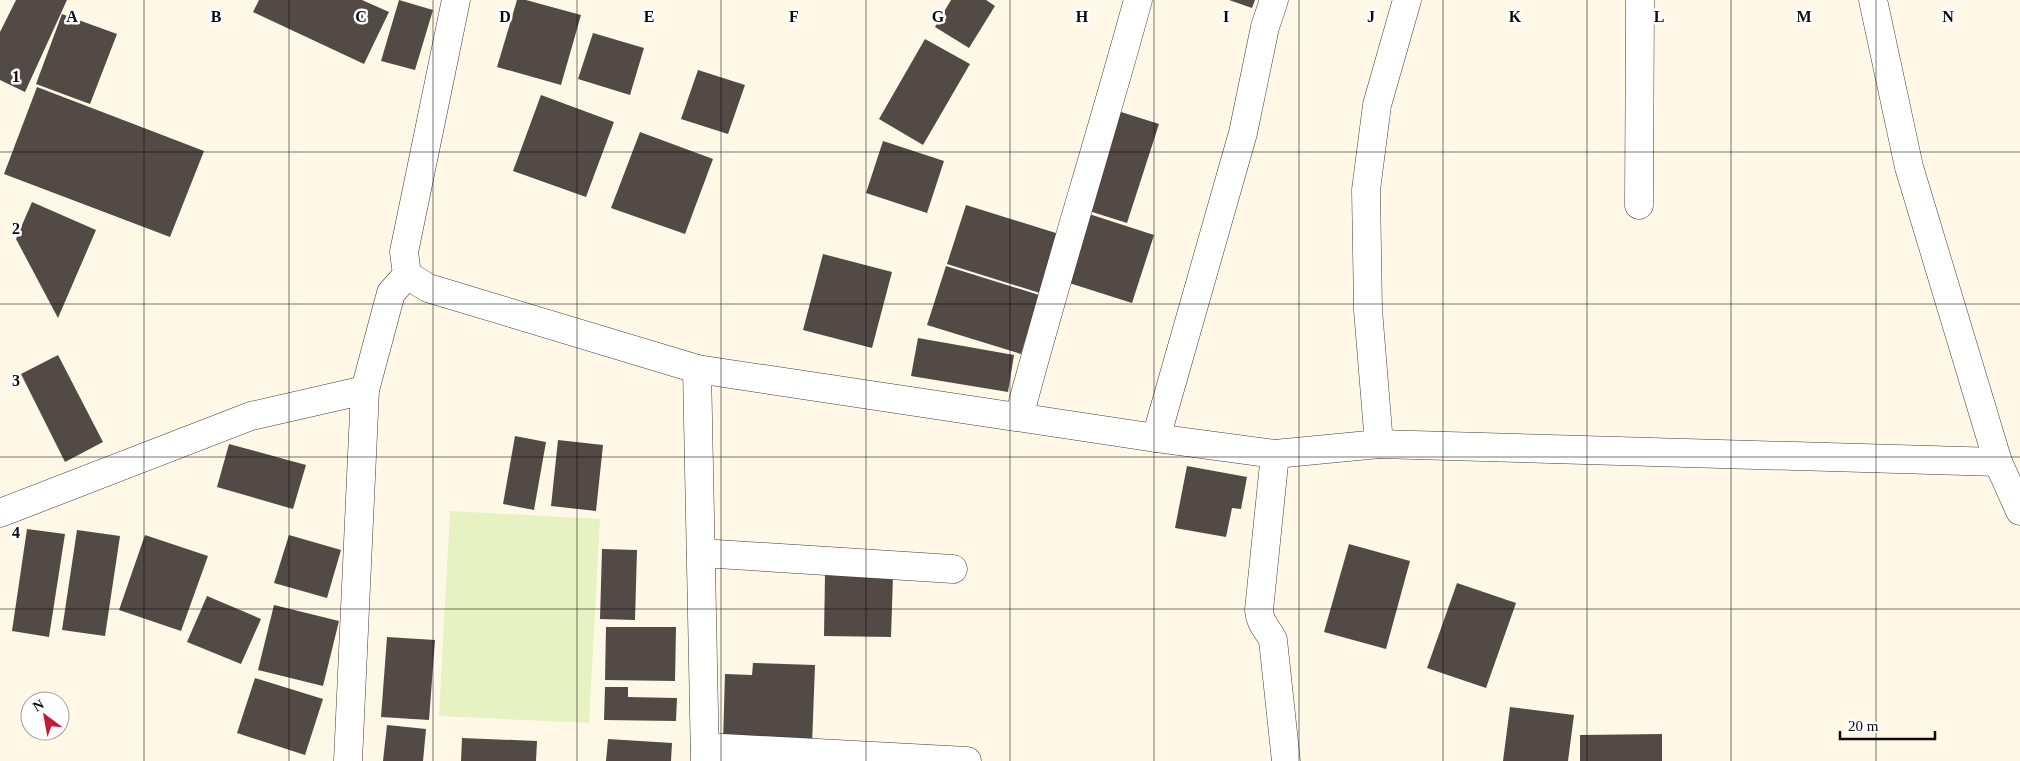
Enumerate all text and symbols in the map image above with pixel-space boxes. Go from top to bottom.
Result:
text: A [66,8,78,25]
text: B [211,8,222,25]
text: C [355,8,367,25]
text: D [499,8,511,25]
text: E [644,8,654,25]
text: F [789,8,799,25]
text: G [932,8,945,25]
text: H [1076,8,1089,25]
text: I [1223,8,1229,25]
text: J [1367,8,1375,25]
text: K [1509,8,1522,25]
text: L [1654,8,1664,25]
text: M [1796,8,1812,25]
text: N [1942,8,1954,25]
text: 1 [12,68,20,85]
text: 2 [12,220,20,237]
text: 3 [12,372,20,389]
text: 4 [12,524,20,541]
north arrow [20,691,70,741]
text: N [30,696,47,714]
scale bar [1840,708,1935,740]
text: 20 m [1848,718,1879,734]

